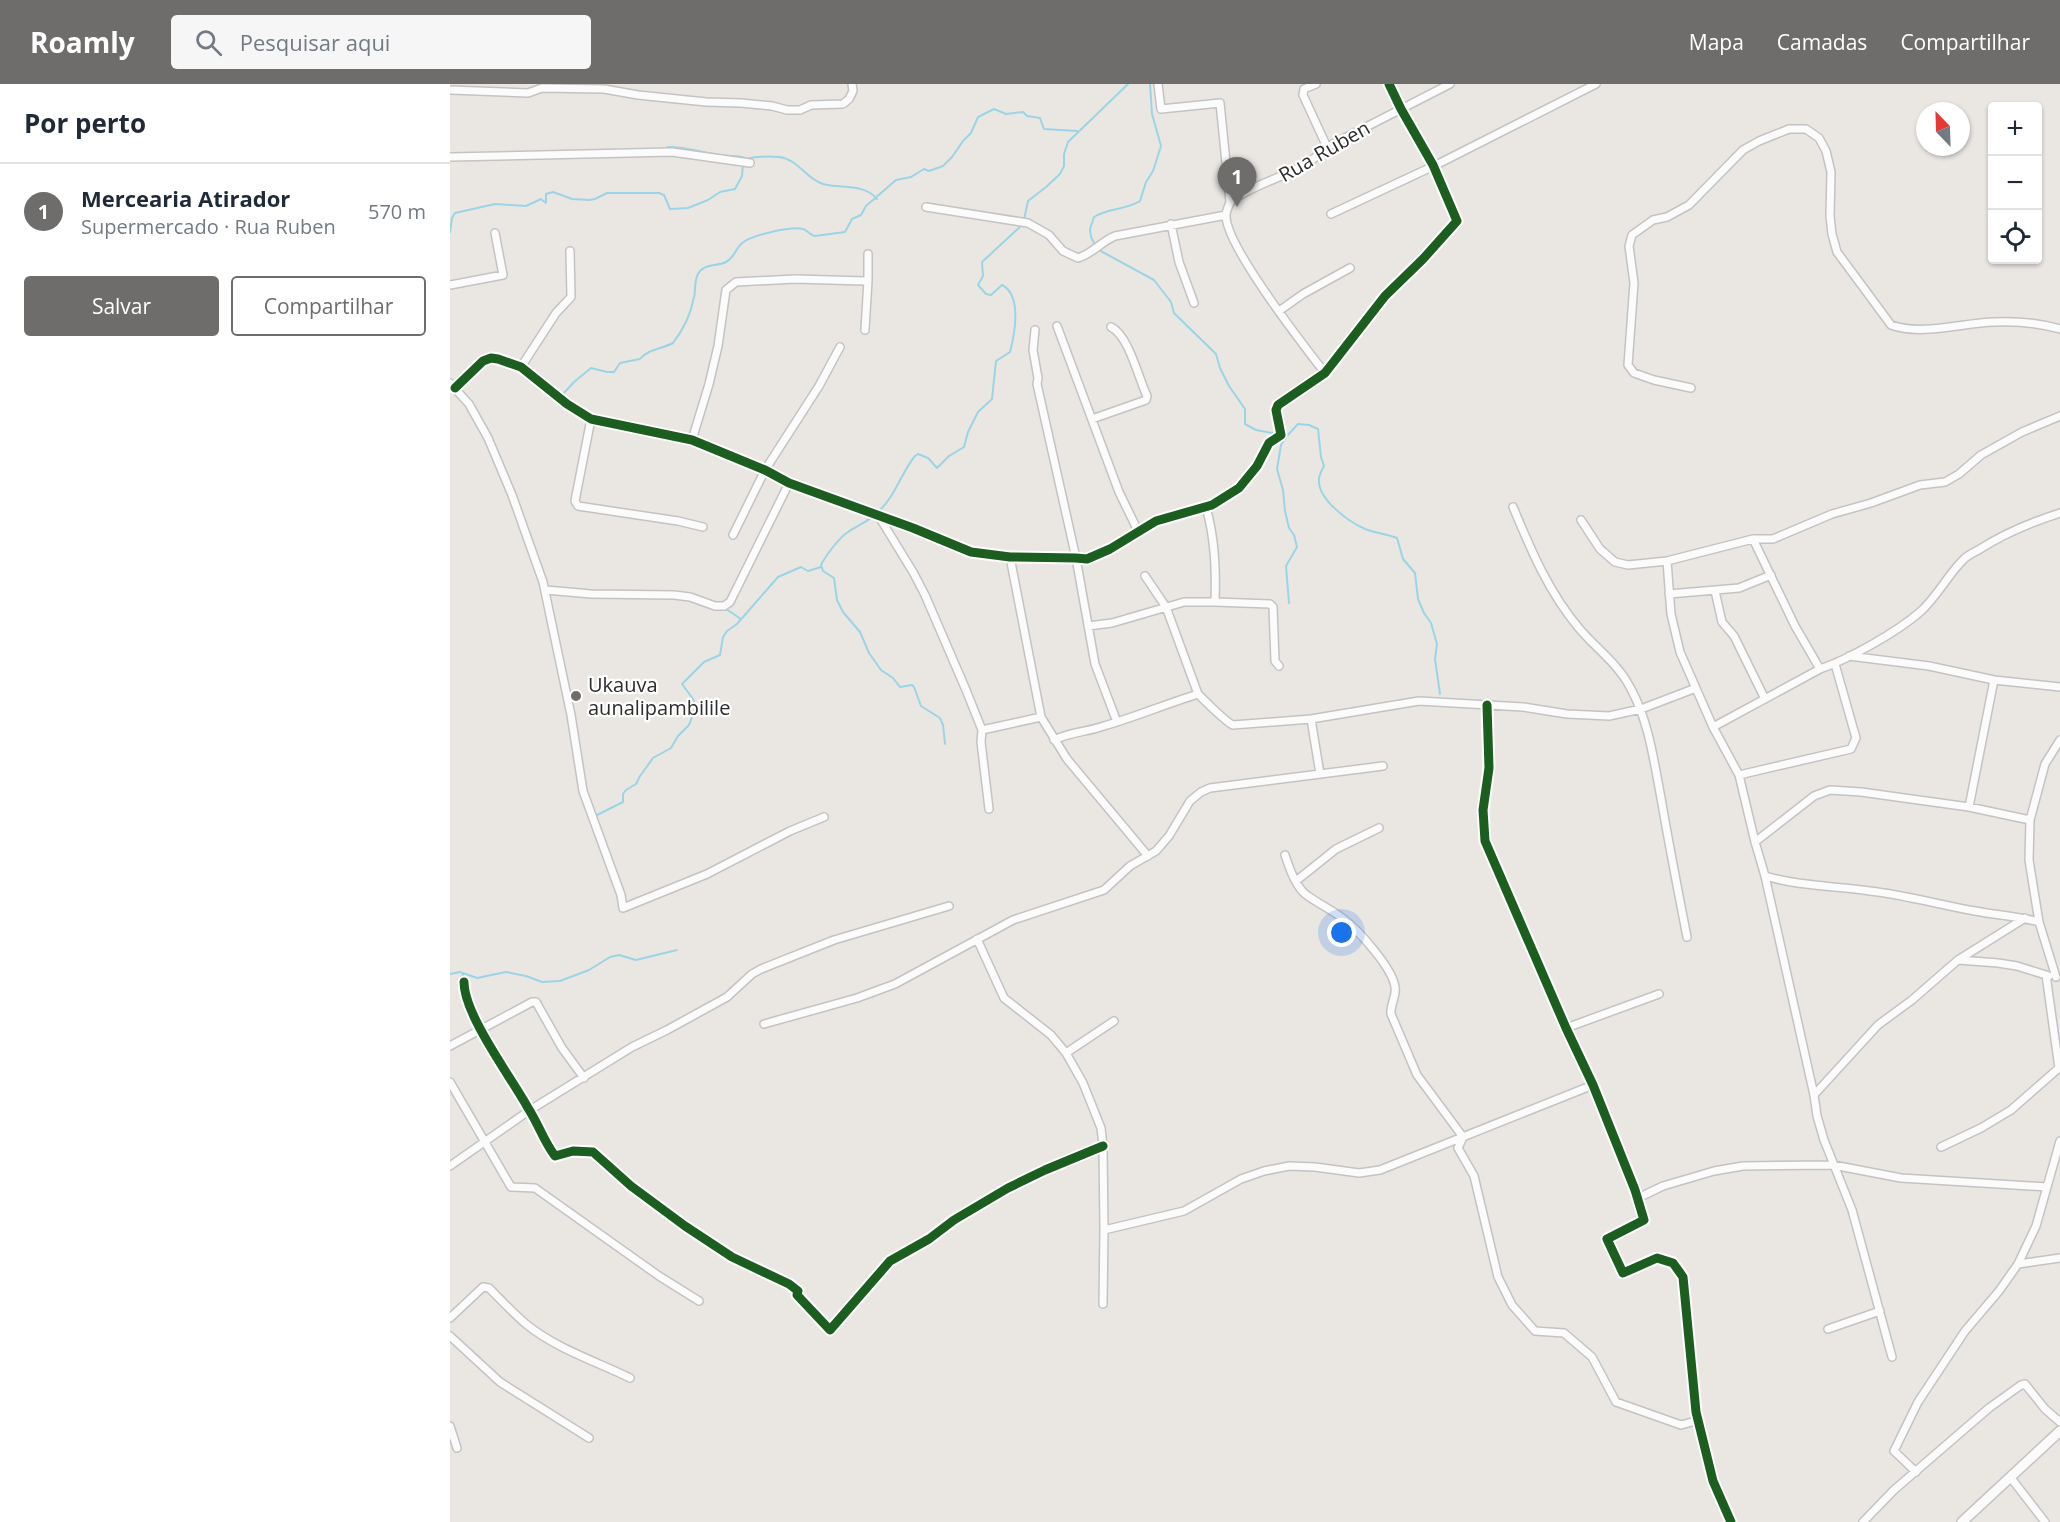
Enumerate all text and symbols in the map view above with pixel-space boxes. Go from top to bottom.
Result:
search box [171,15,591,69]
text: Roamly [30,23,135,61]
icon: search [192,26,225,59]
text: Pesquisar aqui [240,27,390,57]
text: Mapa [1689,28,1744,56]
text: Camadas [1777,28,1867,56]
text: Compartilhar [1900,28,2030,56]
north arrow [1916,102,1970,156]
map controls [1988,102,2042,264]
button: + [1988,102,2042,156]
text: Por perto [24,105,146,141]
street label: Rua Ruben [1273,114,1375,188]
button: − [1988,156,2042,210]
pin: 1 [1218,158,1256,207]
text: Mercearia Atirador [81,183,290,213]
text: 1 [38,198,49,225]
text: 570 m [368,198,426,225]
button: locate [1988,210,2042,264]
text: Supermercado · Rua Ruben [81,213,336,240]
button: Salvar [24,276,219,336]
button: Compartilhar [231,276,426,336]
place label: Ukauva aunalipambilile [588,671,730,721]
marker: Ukauva aunalipambilile [569,689,583,703]
your location [1327,918,1356,947]

